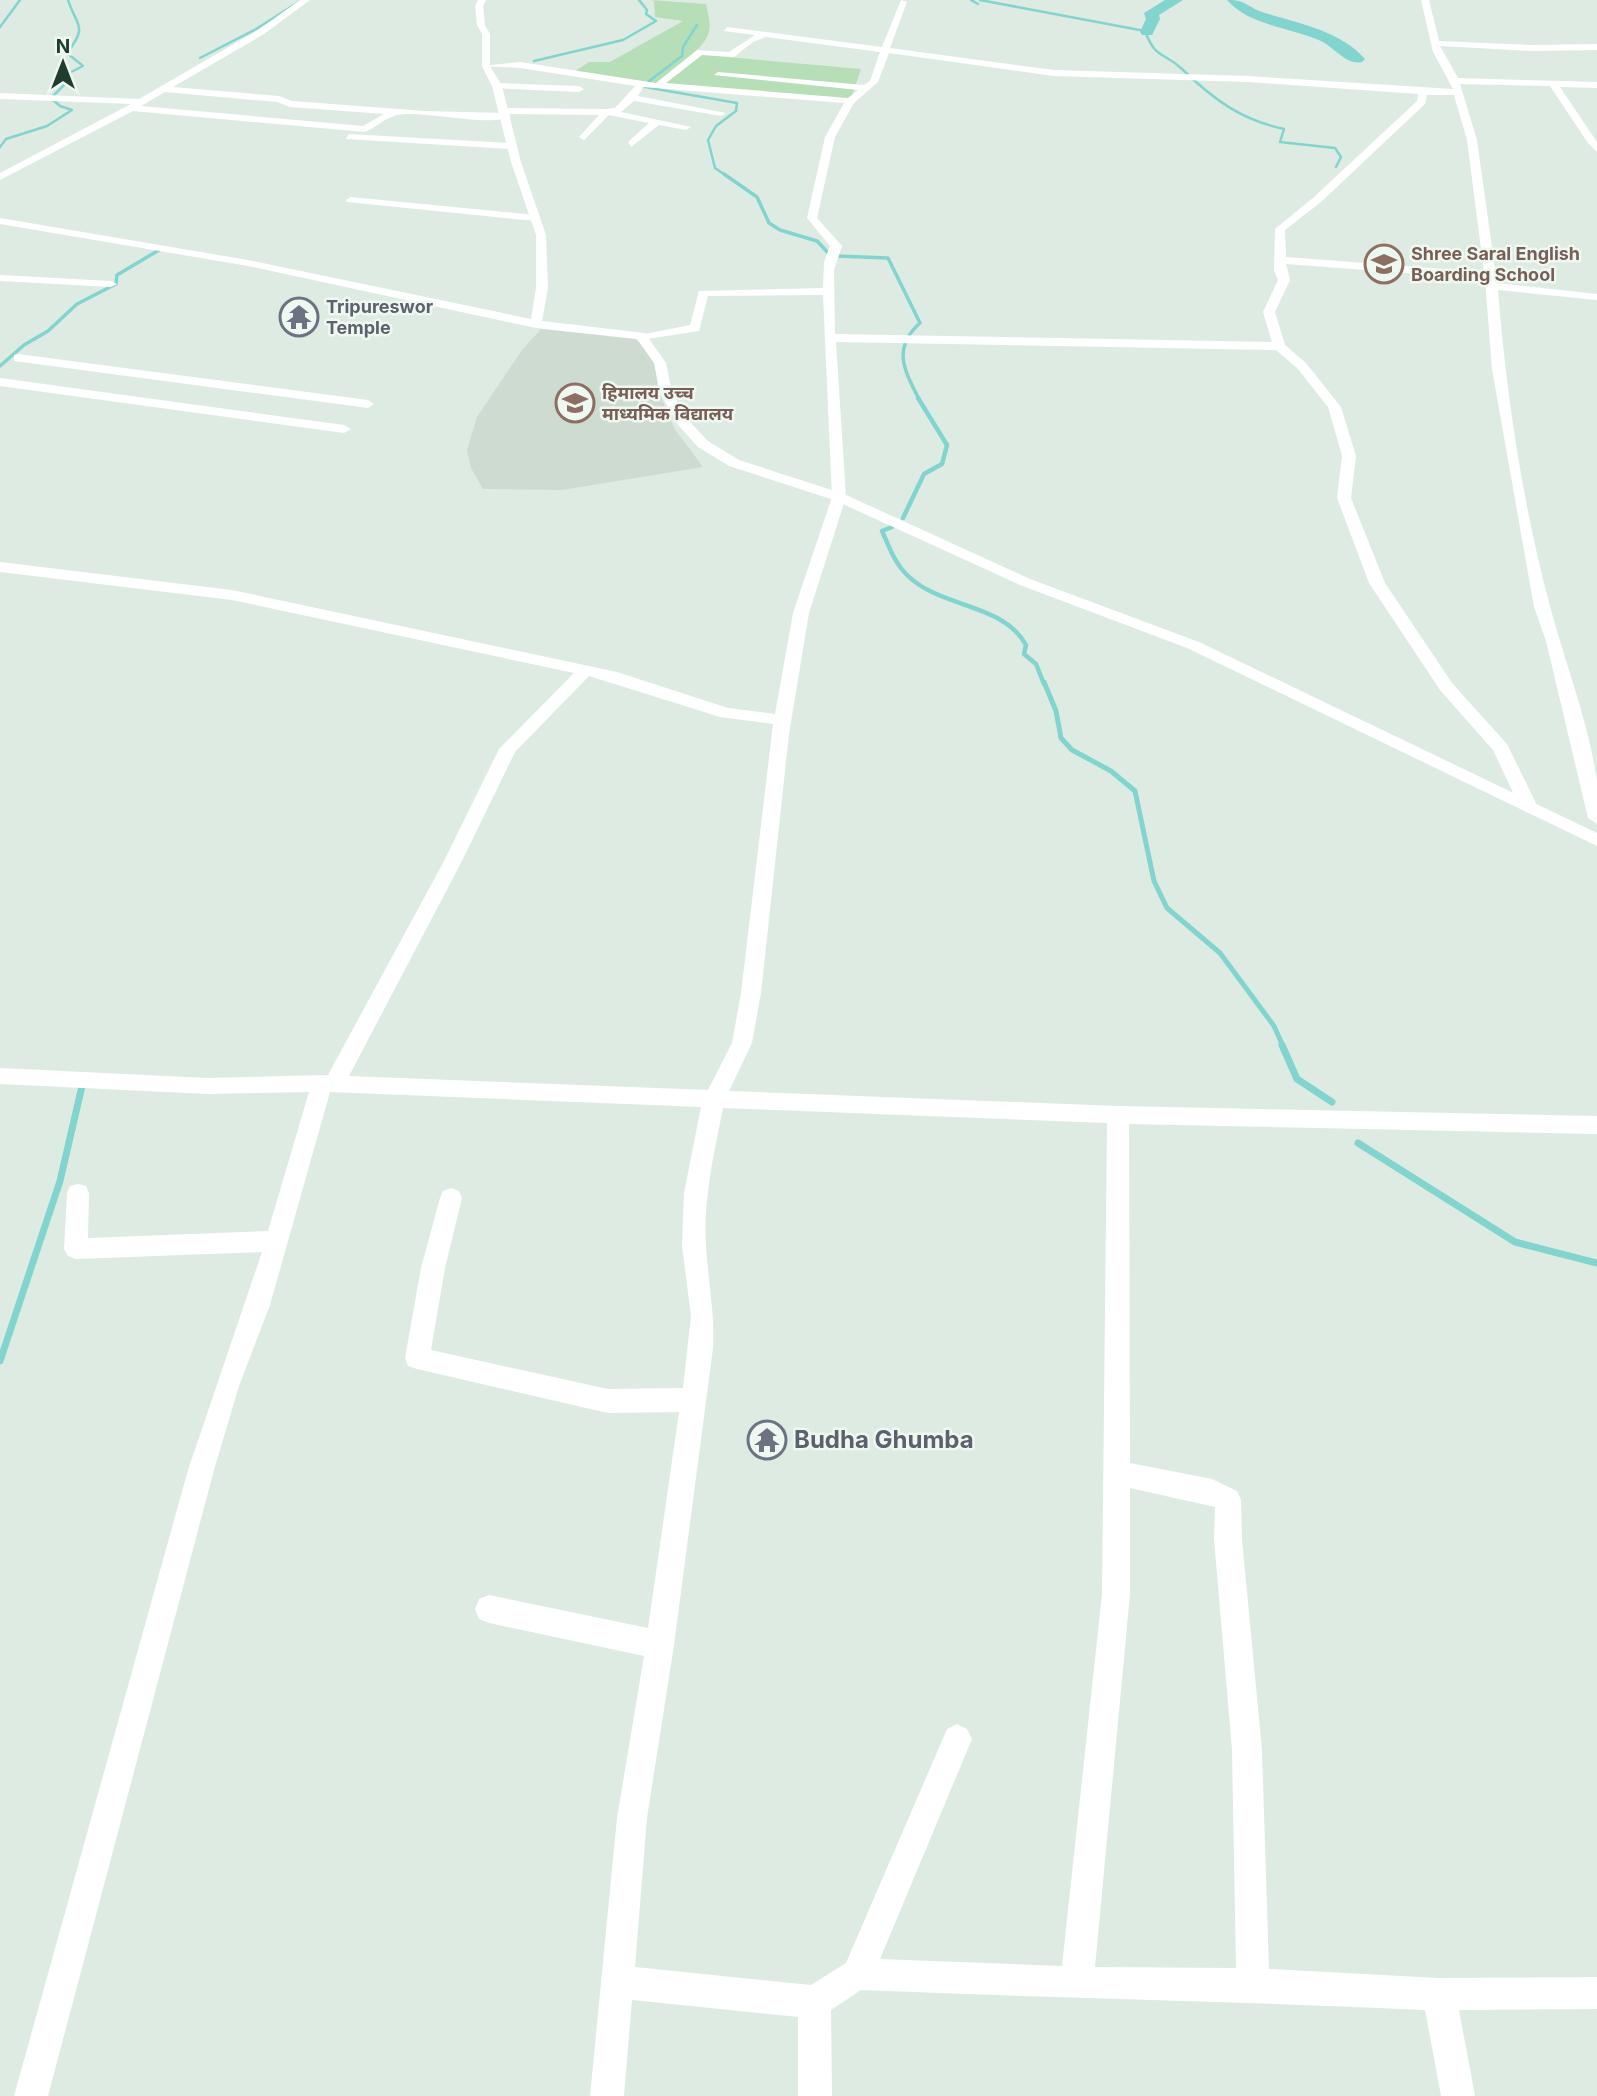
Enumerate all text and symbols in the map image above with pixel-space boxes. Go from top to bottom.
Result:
north arrow [28,28,98,98]
text: N [56,35,70,58]
school or university icon: Shree Saral English Boarding School [1363,243,1405,285]
place label: Shree Saral English Boarding School [1411,243,1580,285]
temple icon: Tripureswor Temple [278,296,320,338]
place label: Tripureswor Temple [326,296,433,338]
school or university icon: हिमालय उच्च माध्यमिक विद्यालय [554,382,596,424]
place label: हिमालय उच्च माध्यमिक विद्यालय [602,382,734,424]
temple icon: Budha Ghumba [746,1419,788,1461]
place label: Budha Ghumba [794,1425,974,1454]

